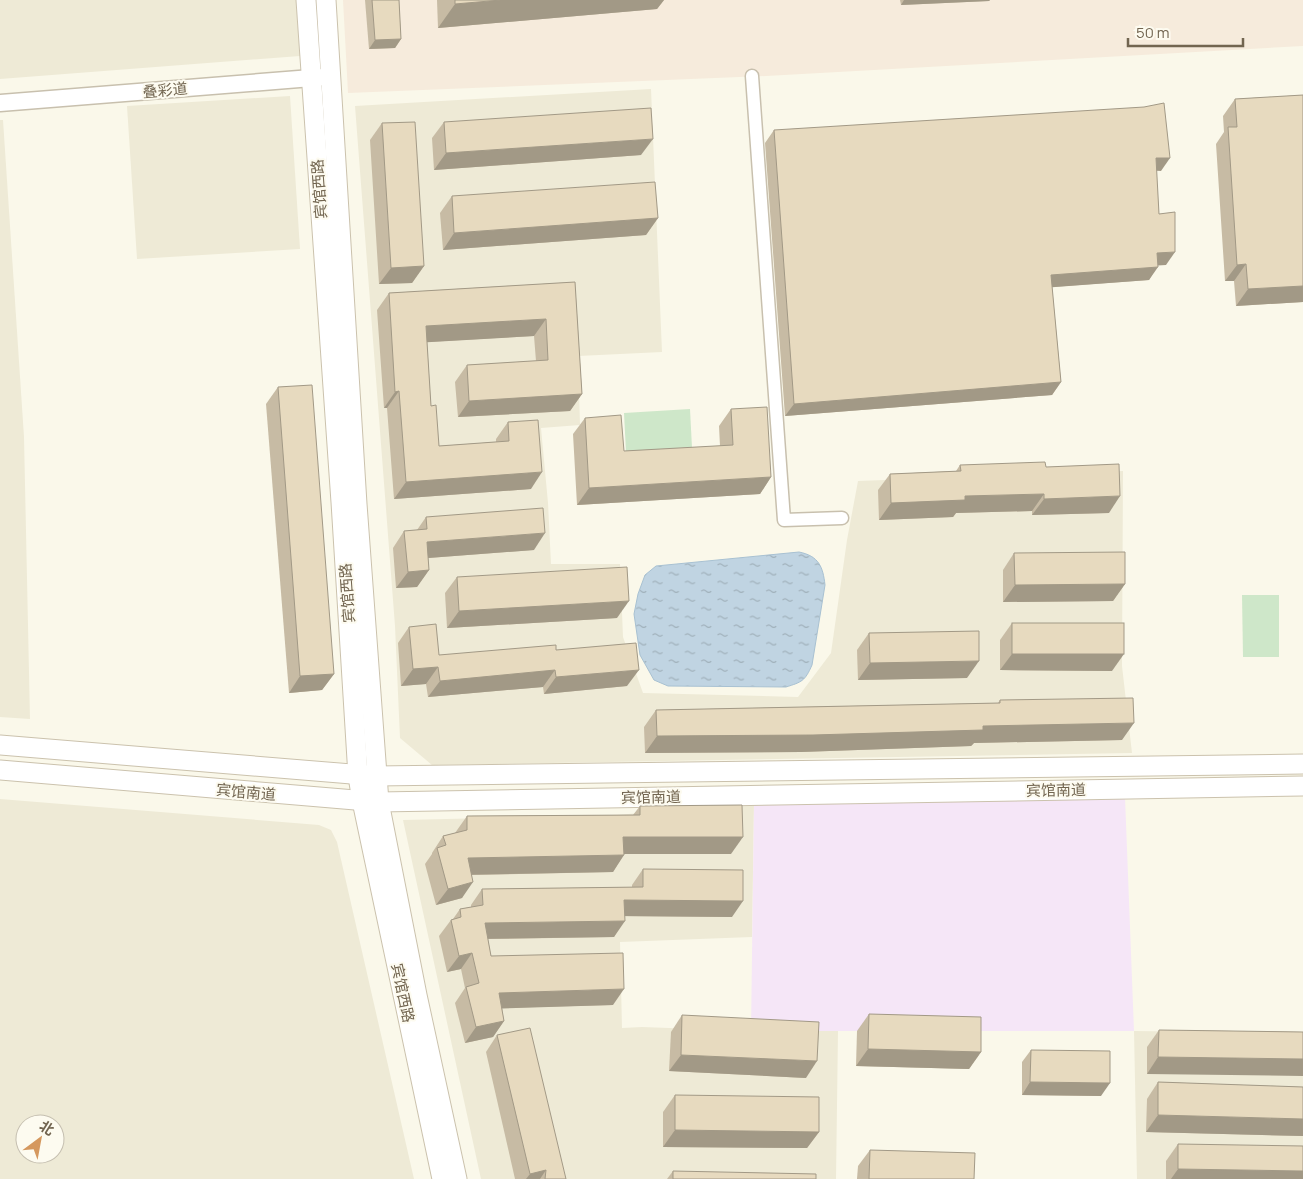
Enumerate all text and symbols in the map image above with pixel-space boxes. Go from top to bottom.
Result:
scale bar [1128,15,1243,47]
text: 50 m [1136,22,1170,43]
street label: 叠彩道 [142,78,188,102]
street label: 宾馆西路 [306,158,332,220]
street label: 宾馆西路 [334,562,360,624]
street label: 宾馆南道 [215,779,277,805]
street label: 宾馆南道 [1026,779,1086,801]
street label: 宾馆南道 [621,786,681,808]
street label: 宾馆西路 [386,961,420,1025]
north arrow [15,1114,65,1164]
text: 北 [36,1116,58,1139]

